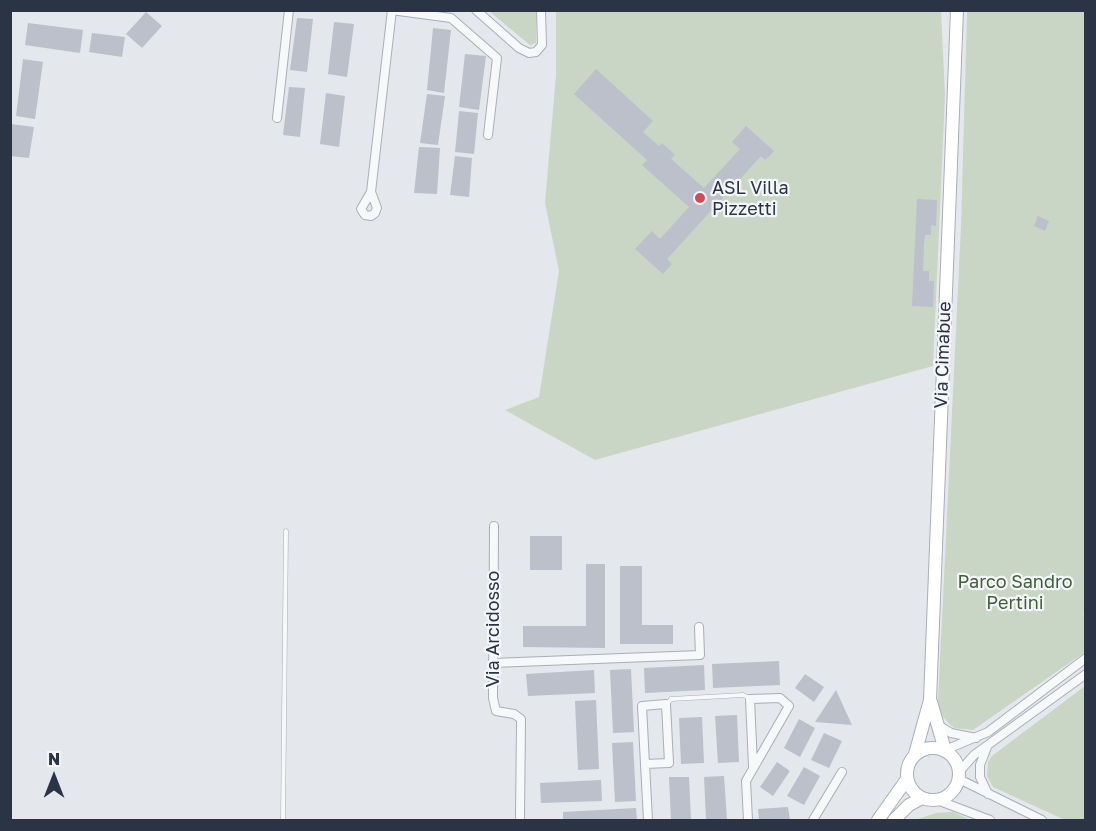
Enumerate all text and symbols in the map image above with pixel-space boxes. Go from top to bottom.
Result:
place label: ASL Villa Pizzetti [712,177,789,219]
marker: ASL Villa Pizzetti [693,191,707,205]
street label: Via Cimabue [930,301,956,409]
street label: Via Arcidosso [482,571,504,687]
park label: Parco Sandro Pertini [957,571,1073,614]
north arrow [24,747,84,807]
text: N [48,749,60,769]

